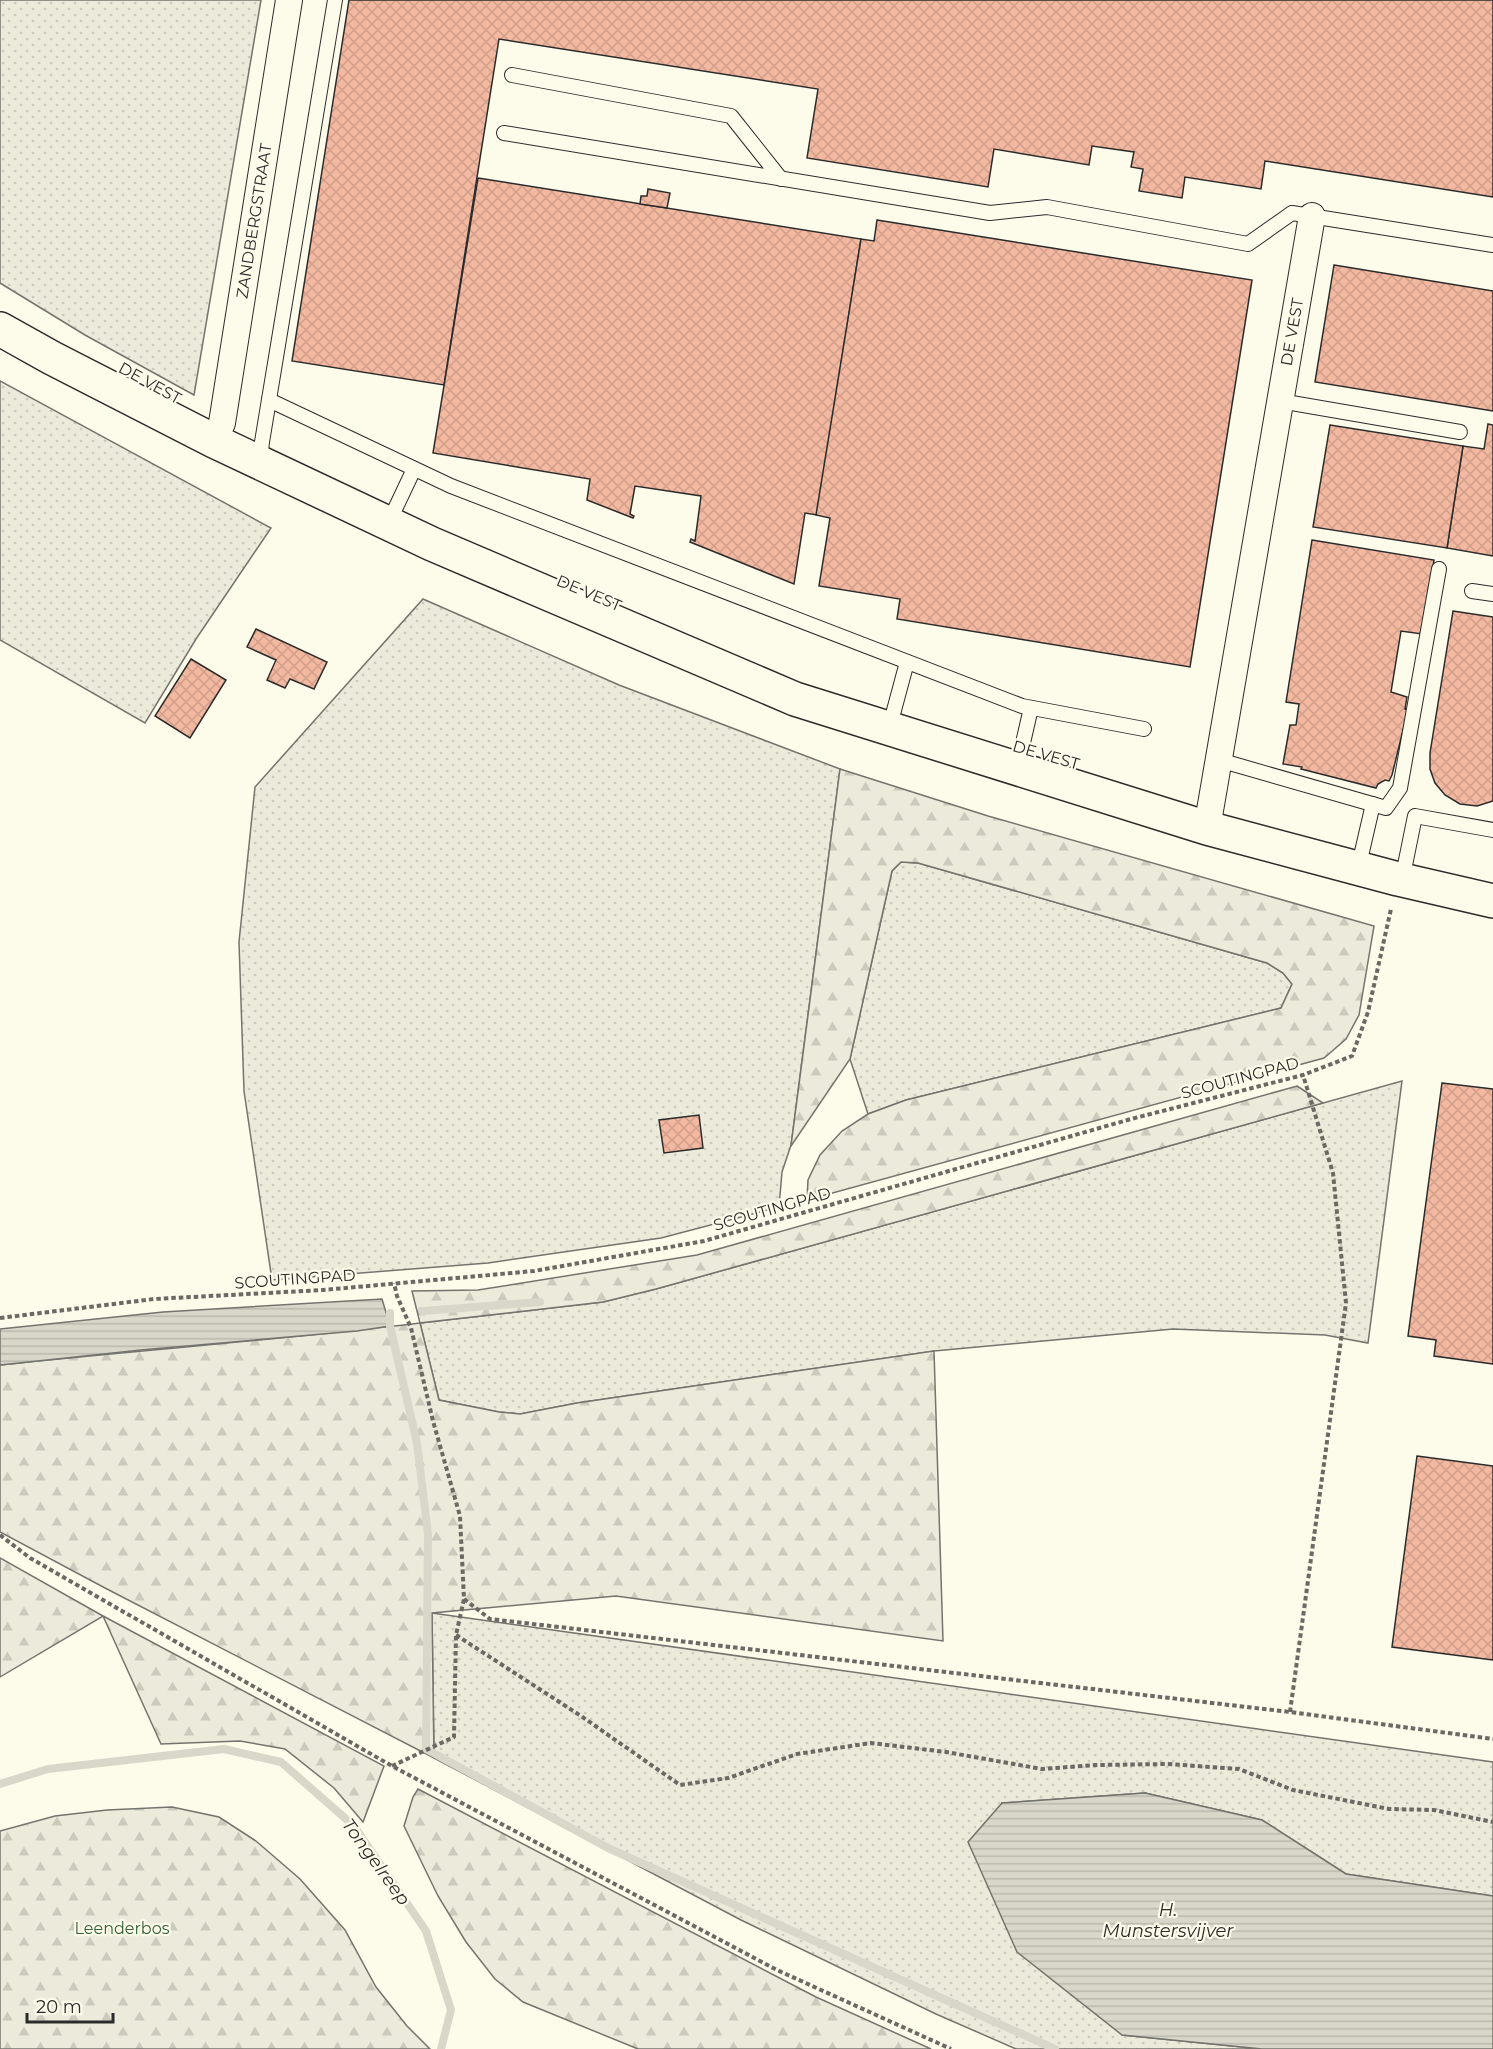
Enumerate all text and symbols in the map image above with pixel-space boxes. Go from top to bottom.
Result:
street label: ZANDBERGSTRAAT [232,141,276,300]
street label: DE VEST [1277,296,1307,367]
street label: DE VEST [115,358,185,408]
street label: DE VEST [554,571,625,615]
street label: DE VEST [1010,736,1082,774]
street label: SCOUTINGPAD [1179,1053,1301,1103]
street label: SCOUTINGPAD [711,1183,833,1235]
street label: SCOUTINGPAD [234,1265,356,1293]
water label: Tongelreep [337,1814,415,1910]
water label: H. Munstersvijver [1103,1899,1234,1942]
park label: Leenderbos [75,1919,170,1938]
scale bar [27,1986,112,2024]
text: 20 m [36,1996,82,2018]

